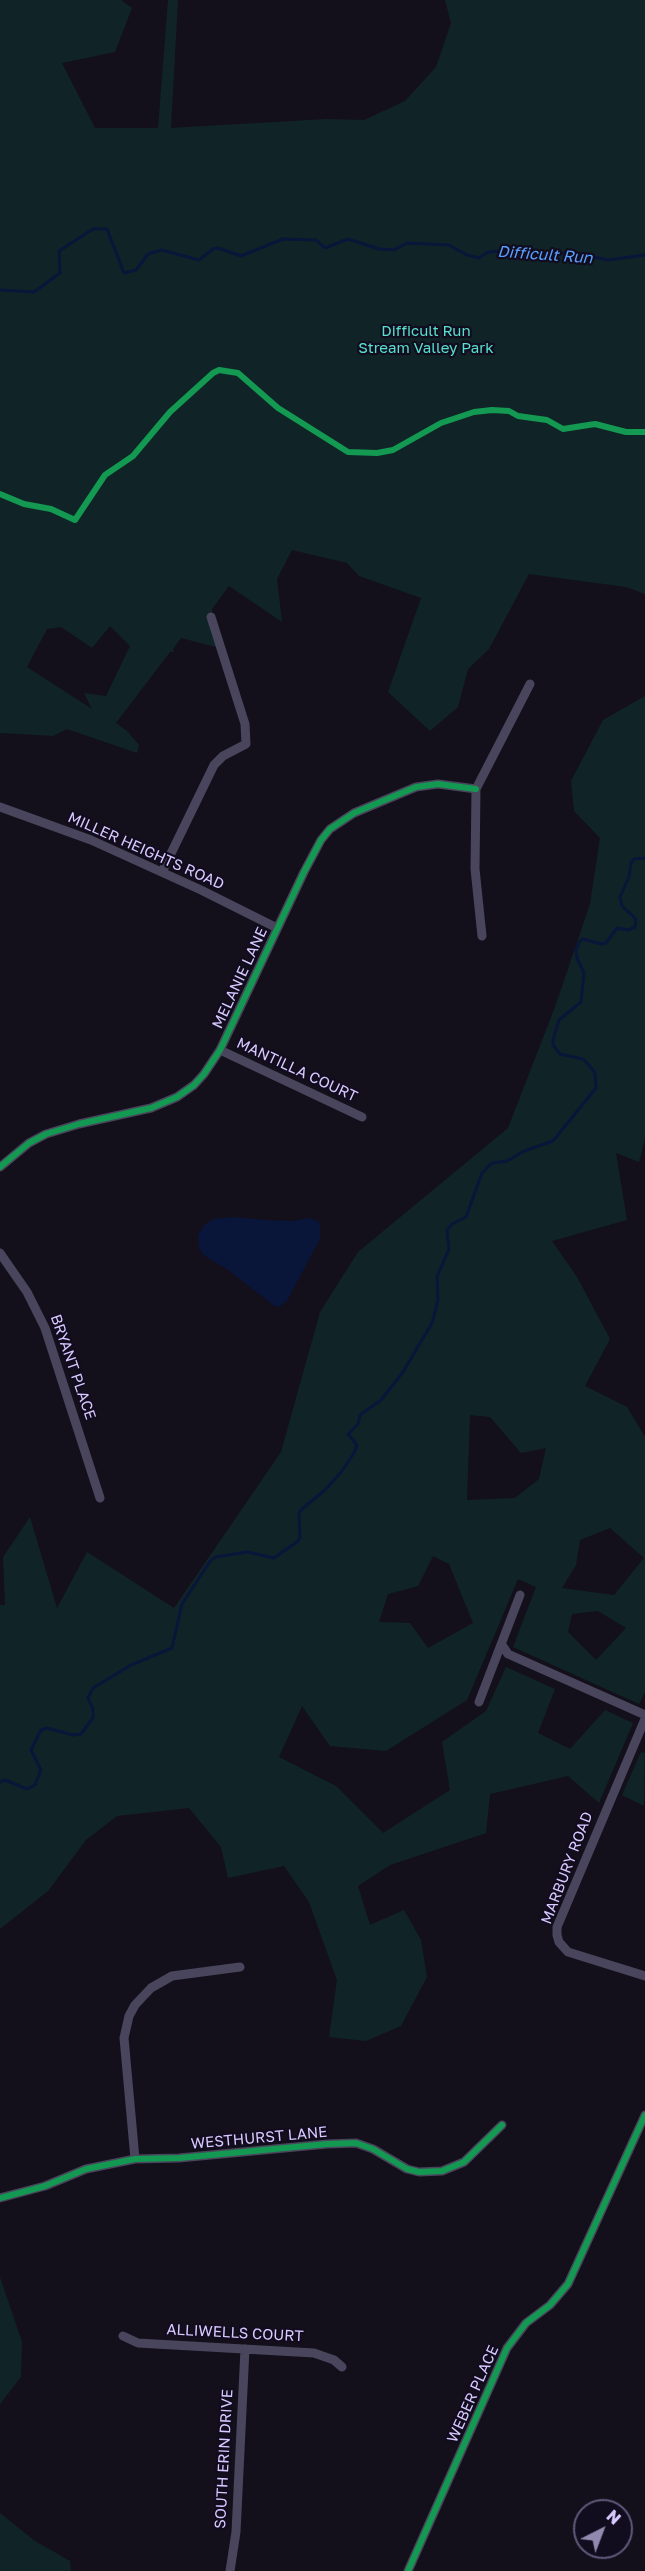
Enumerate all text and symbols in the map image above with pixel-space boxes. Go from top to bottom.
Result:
water label: Difficult Run [497,242,593,268]
park label: Difficult Run Stream Valley Park [358,322,494,357]
street label: MILLER HEIGHTS ROAD [65,808,227,894]
street label: MELANIE LANE [209,924,271,1032]
street label: MANTILLA COURT [234,1034,360,1106]
street label: BRYANT PLACE [47,1312,99,1422]
street label: MARBURY ROAD [537,1809,597,1927]
street label: WESTHURST LANE [190,2123,328,2153]
street label: ALLIWELLS COURT [166,2320,304,2346]
street label: WEBER PLACE [444,2343,502,2445]
street label: SOUTH ERIN DRIVE [211,2389,237,2529]
north arrow [573,2499,633,2559]
text: N [602,2506,625,2529]

